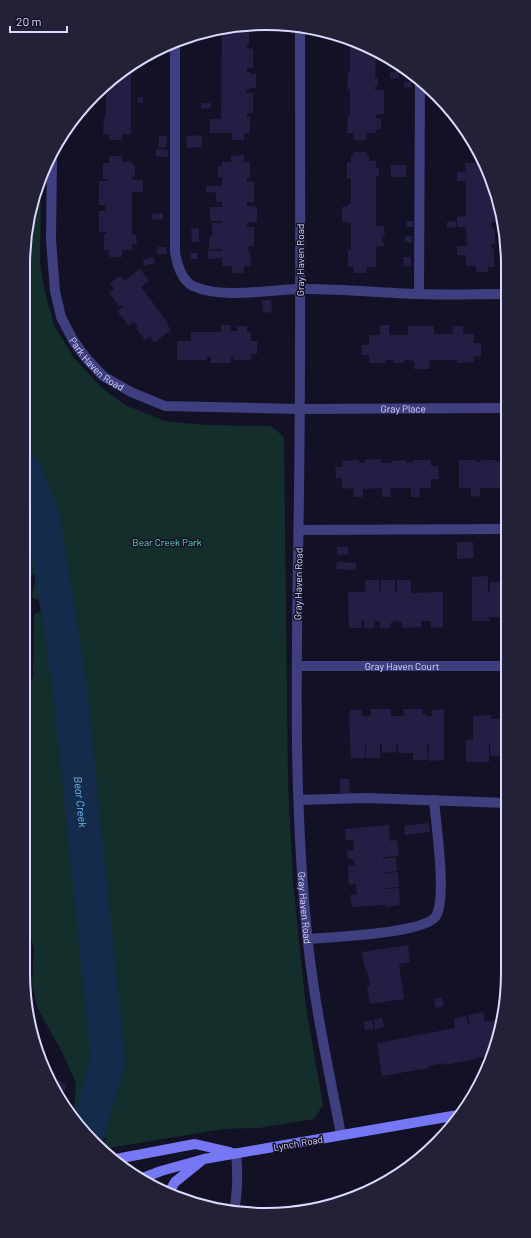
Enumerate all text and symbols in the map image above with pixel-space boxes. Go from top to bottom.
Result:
scale bar [10,8,67,34]
text: 20 m [16,14,42,28]
street label: Gray Haven Road [294,224,306,296]
street label: Park Haven Road [67,335,126,393]
street label: Gray Place [381,402,426,415]
park label: Bear Creek Park [132,536,202,548]
street label: Gray Haven Road [291,548,305,620]
street label: Gray Haven Court [365,660,440,672]
water label: Bear Creek [72,776,91,829]
street label: Gray Haven Road [296,871,314,945]
street label: Lynch Road [272,1133,324,1153]

